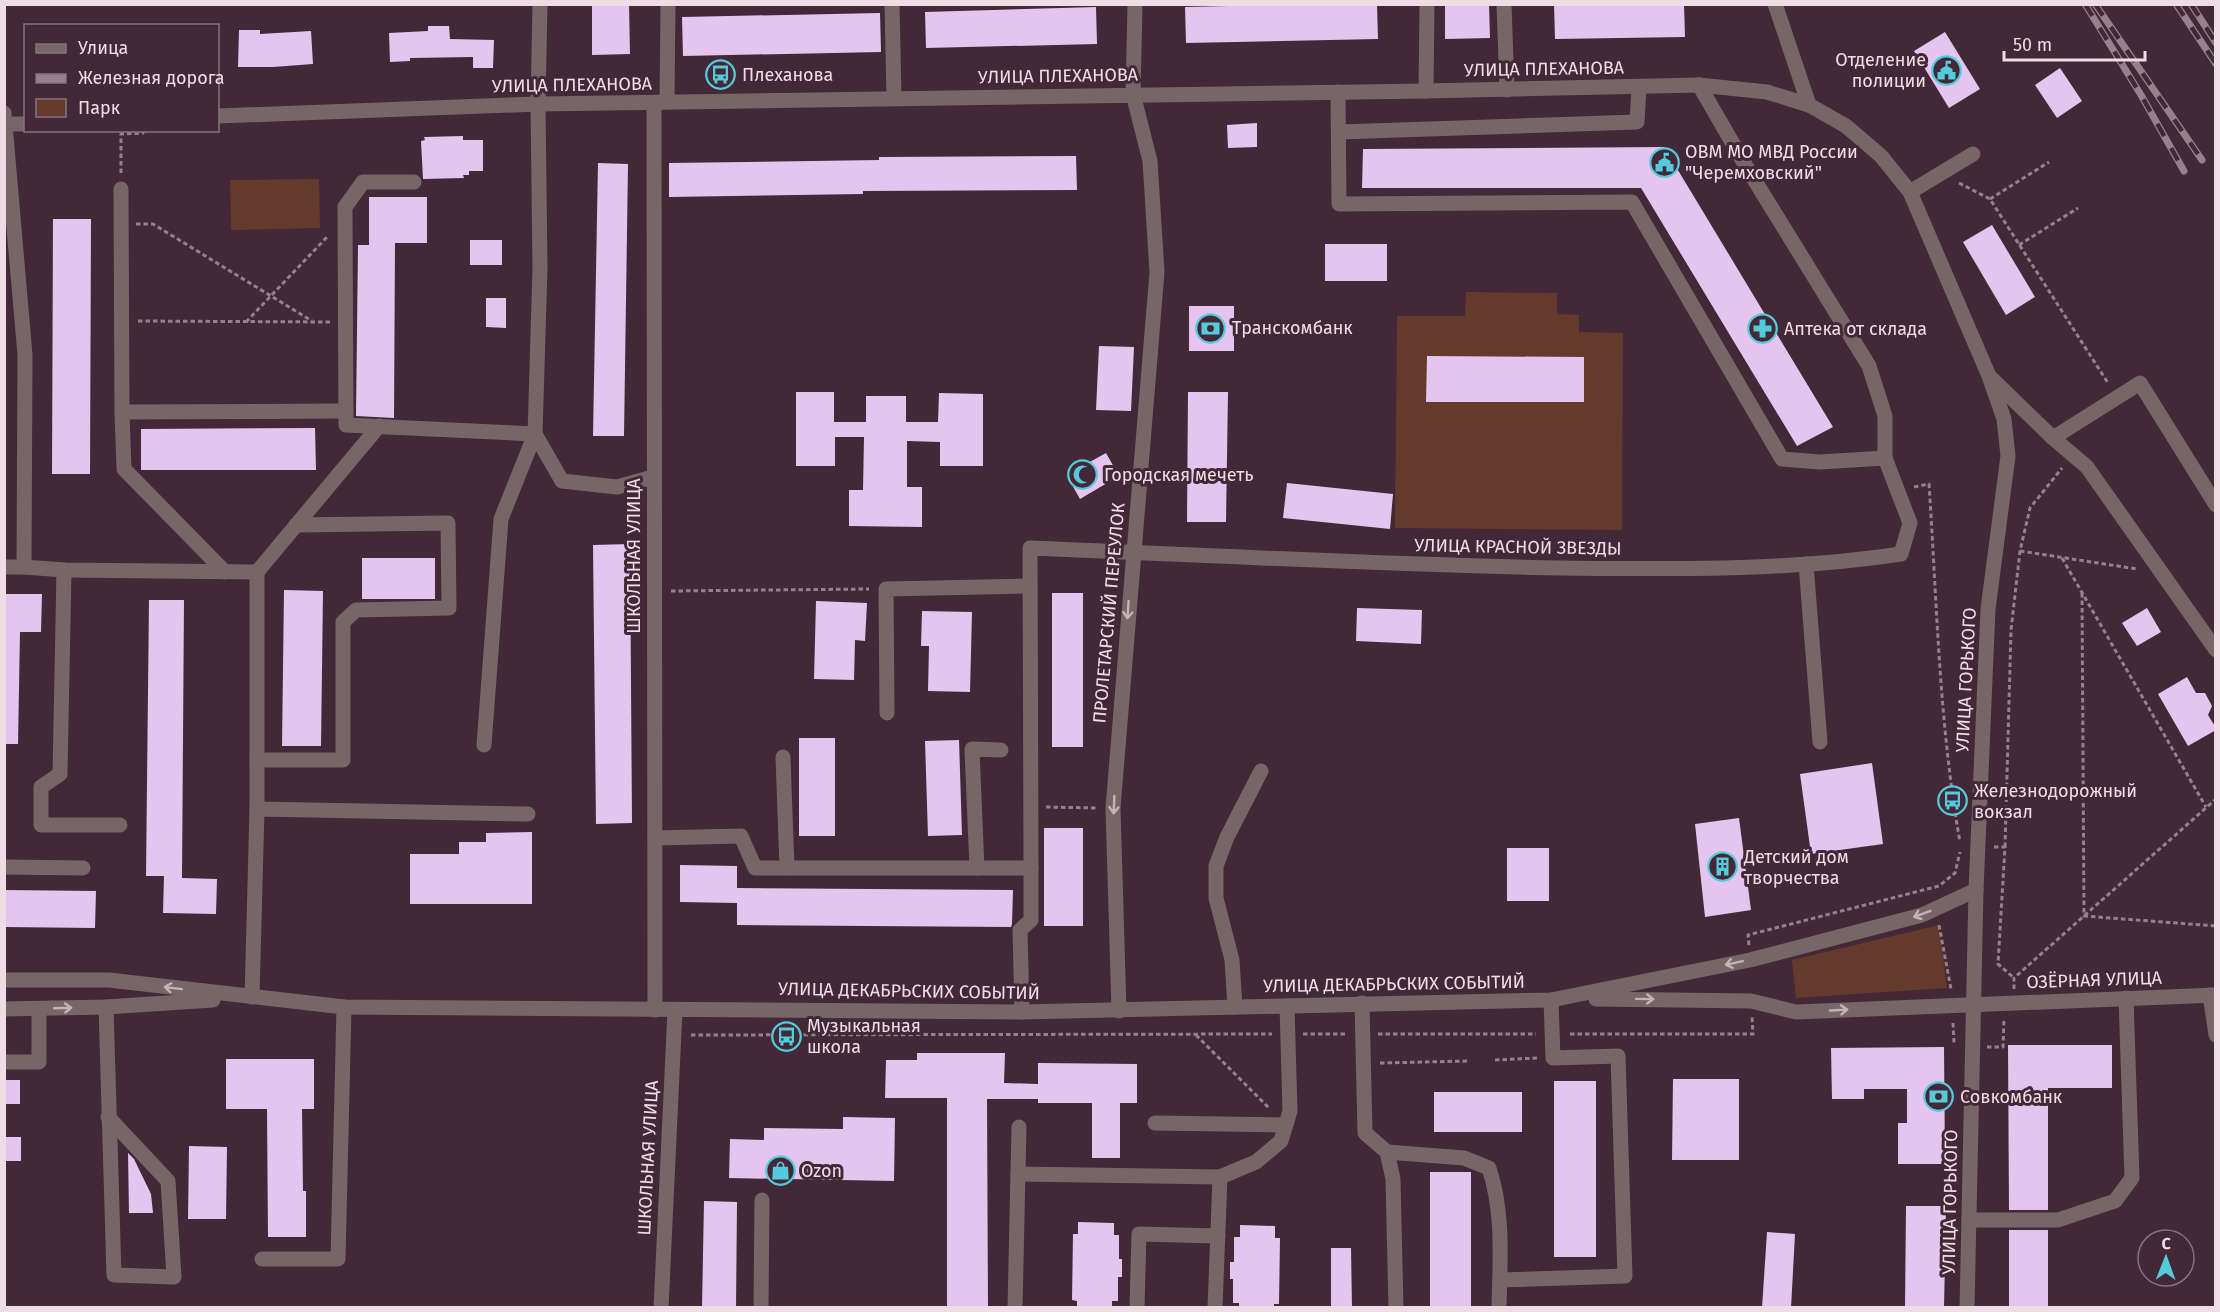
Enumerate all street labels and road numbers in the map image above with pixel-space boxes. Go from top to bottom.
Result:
street label: УЛИЦА ПЛЕХАНОВА [1464,57,1625,81]
street label: УЛИЦА ПЛЕХАНОВА [978,64,1139,88]
street label: УЛИЦА ПЛЕХАНОВА [492,73,653,97]
street label: ШКОЛЬНАЯ УЛИЦА [623,478,645,634]
street label: ПРОЛЕТАРСКИЙ ПЕРЕУЛОК [1088,501,1130,724]
street label: УЛИЦА КРАСНОЙ ЗВЕЗДЫ [1414,534,1622,560]
street label: УЛИЦА ГОРЬКОГО [1951,607,1981,753]
street label: ОЗЁРНАЯ УЛИЦА [2026,967,2163,993]
street label: УЛИЦА ДЕКАБРЬСКИХ СОБЫТИЙ [1263,971,1525,997]
street label: УЛИЦА ДЕКАБРЬСКИХ СОБЫТИЙ [778,978,1040,1004]
street label: ШКОЛЬНАЯ УЛИЦА [633,1079,663,1236]
street label: УЛИЦА ГОРЬКОГО [1938,1129,1962,1275]

